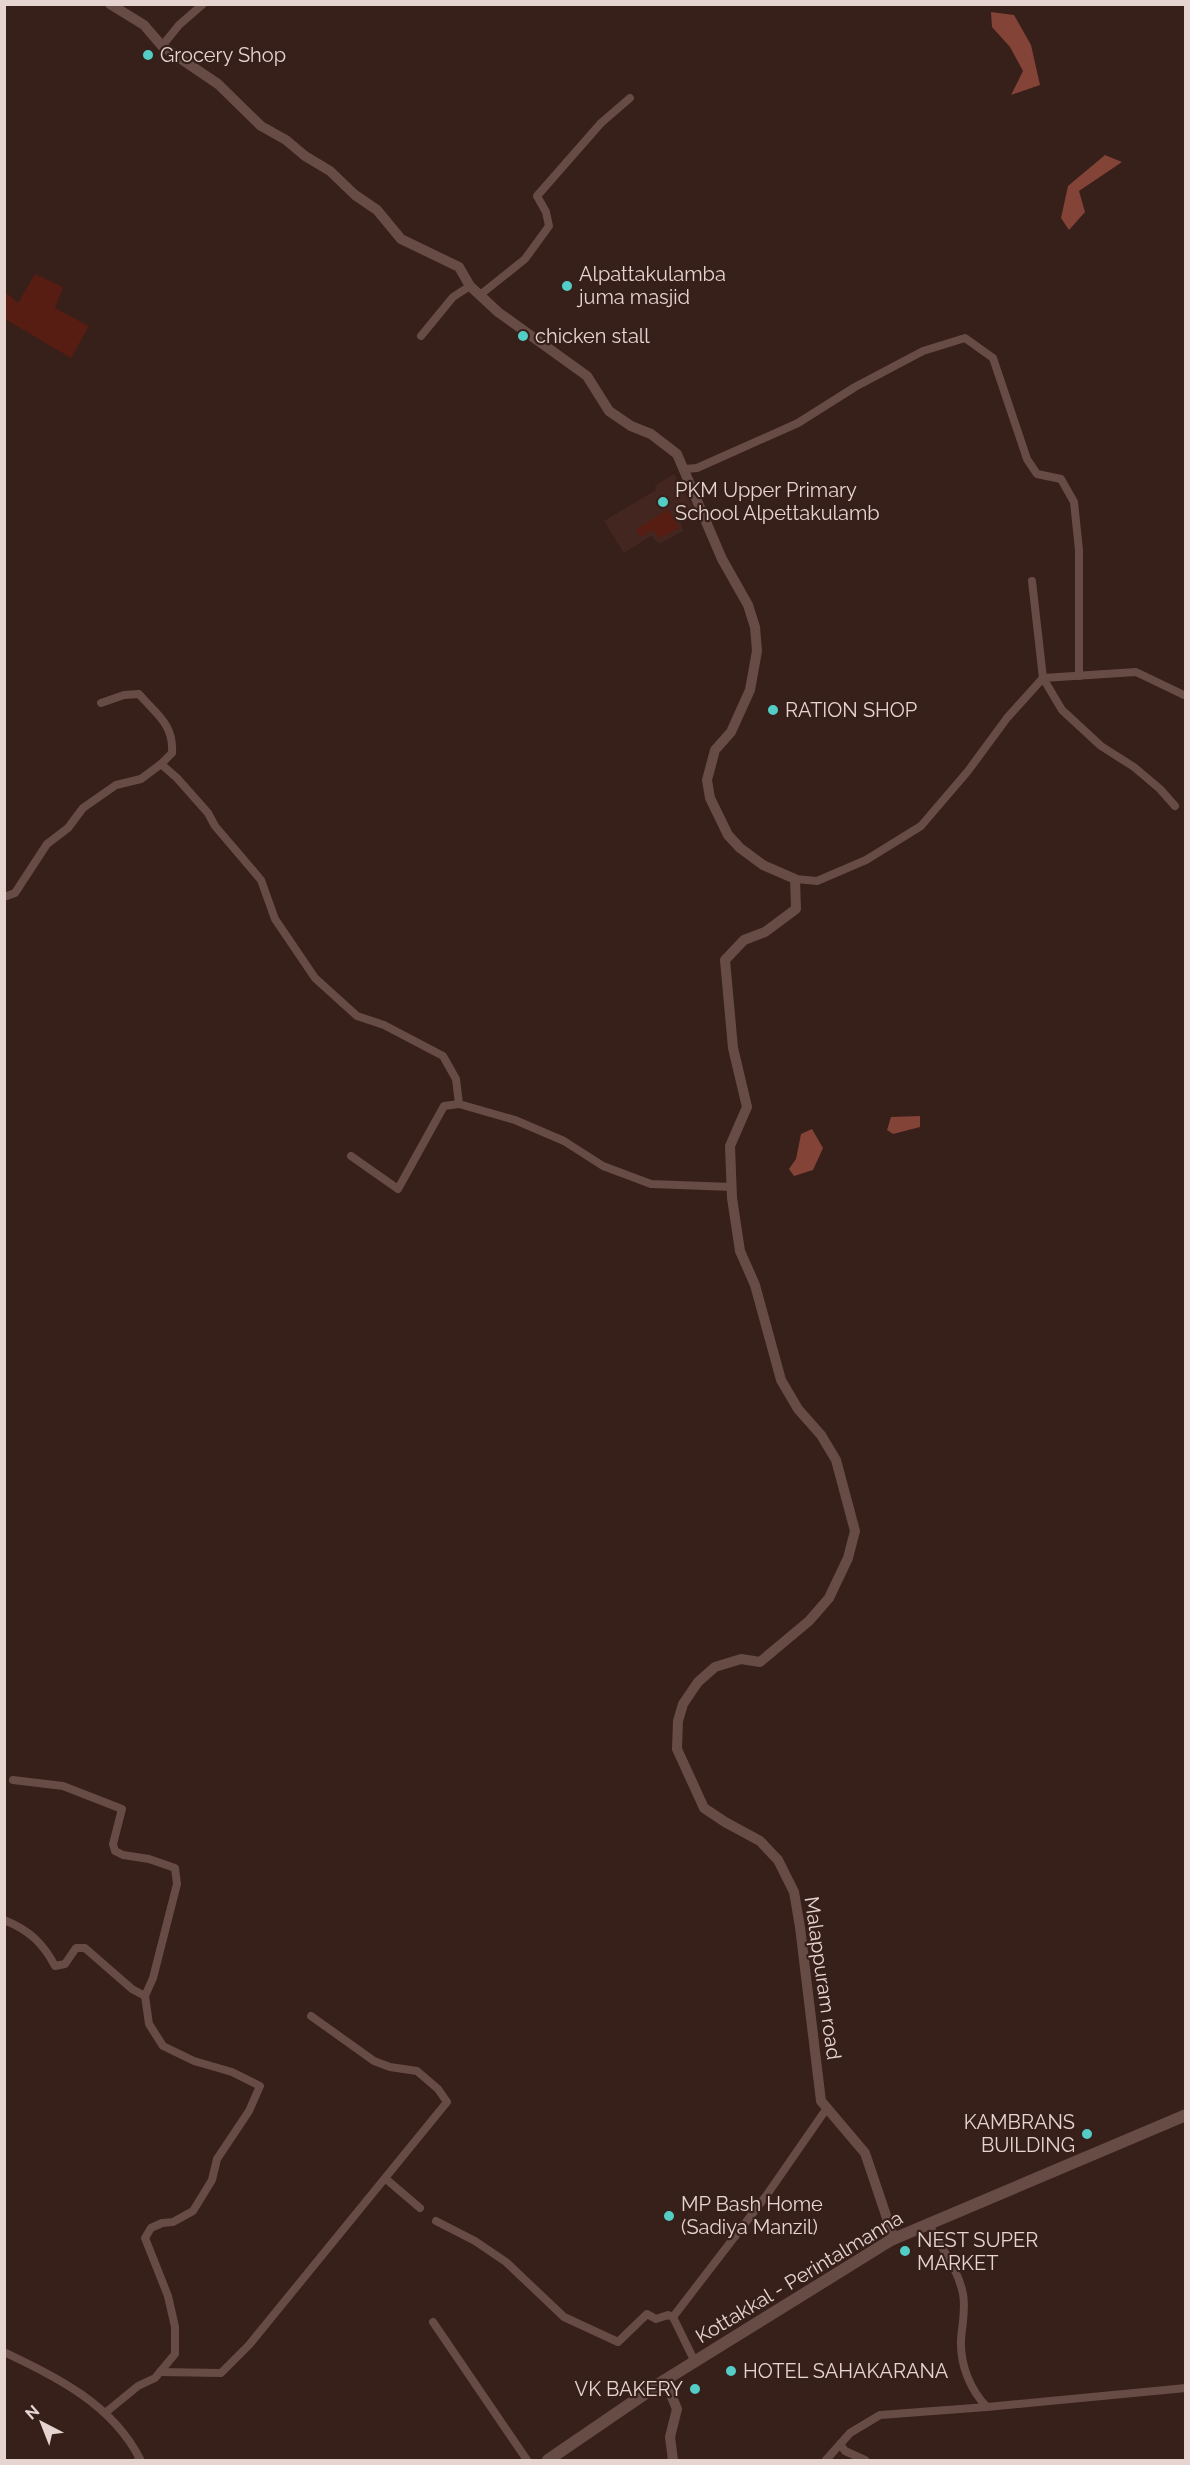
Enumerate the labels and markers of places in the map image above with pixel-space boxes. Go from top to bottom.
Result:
place label: Grocery Shop [160,43,286,67]
marker: Grocery Shop [141,48,155,62]
place label: Alpattakulamba juma masjid [576,262,726,309]
marker: Alpattakulamba juma masjid [560,279,574,293]
place label: chicken stall [535,324,650,348]
marker: chicken stall [516,329,530,343]
place label: PKM Upper Primary School Alpettakulamb [675,478,880,525]
marker: PKM Upper Primary School Alpettakulamb [656,495,670,509]
place label: RATION SHOP [785,698,917,722]
marker: RATION SHOP [766,703,780,717]
place label: KAMBRANS BUILDING [964,2110,1075,2157]
marker: KAMBRANS BUILDING [1080,2127,1094,2141]
place label: MP Bash Home (Sadiya Manzil) [681,2192,823,2239]
marker: MP Bash Home (Sadiya Manzil) [662,2209,676,2223]
place label: NEST SUPER MARKET [917,2228,1038,2275]
marker: NEST SUPER MARKET [898,2244,912,2258]
place label: HOTEL SAHAKARANA [743,2359,949,2383]
marker: HOTEL SAHAKARANA [724,2364,738,2378]
place label: VK BAKERY [575,2377,683,2401]
marker: VK BAKERY [688,2382,702,2396]

